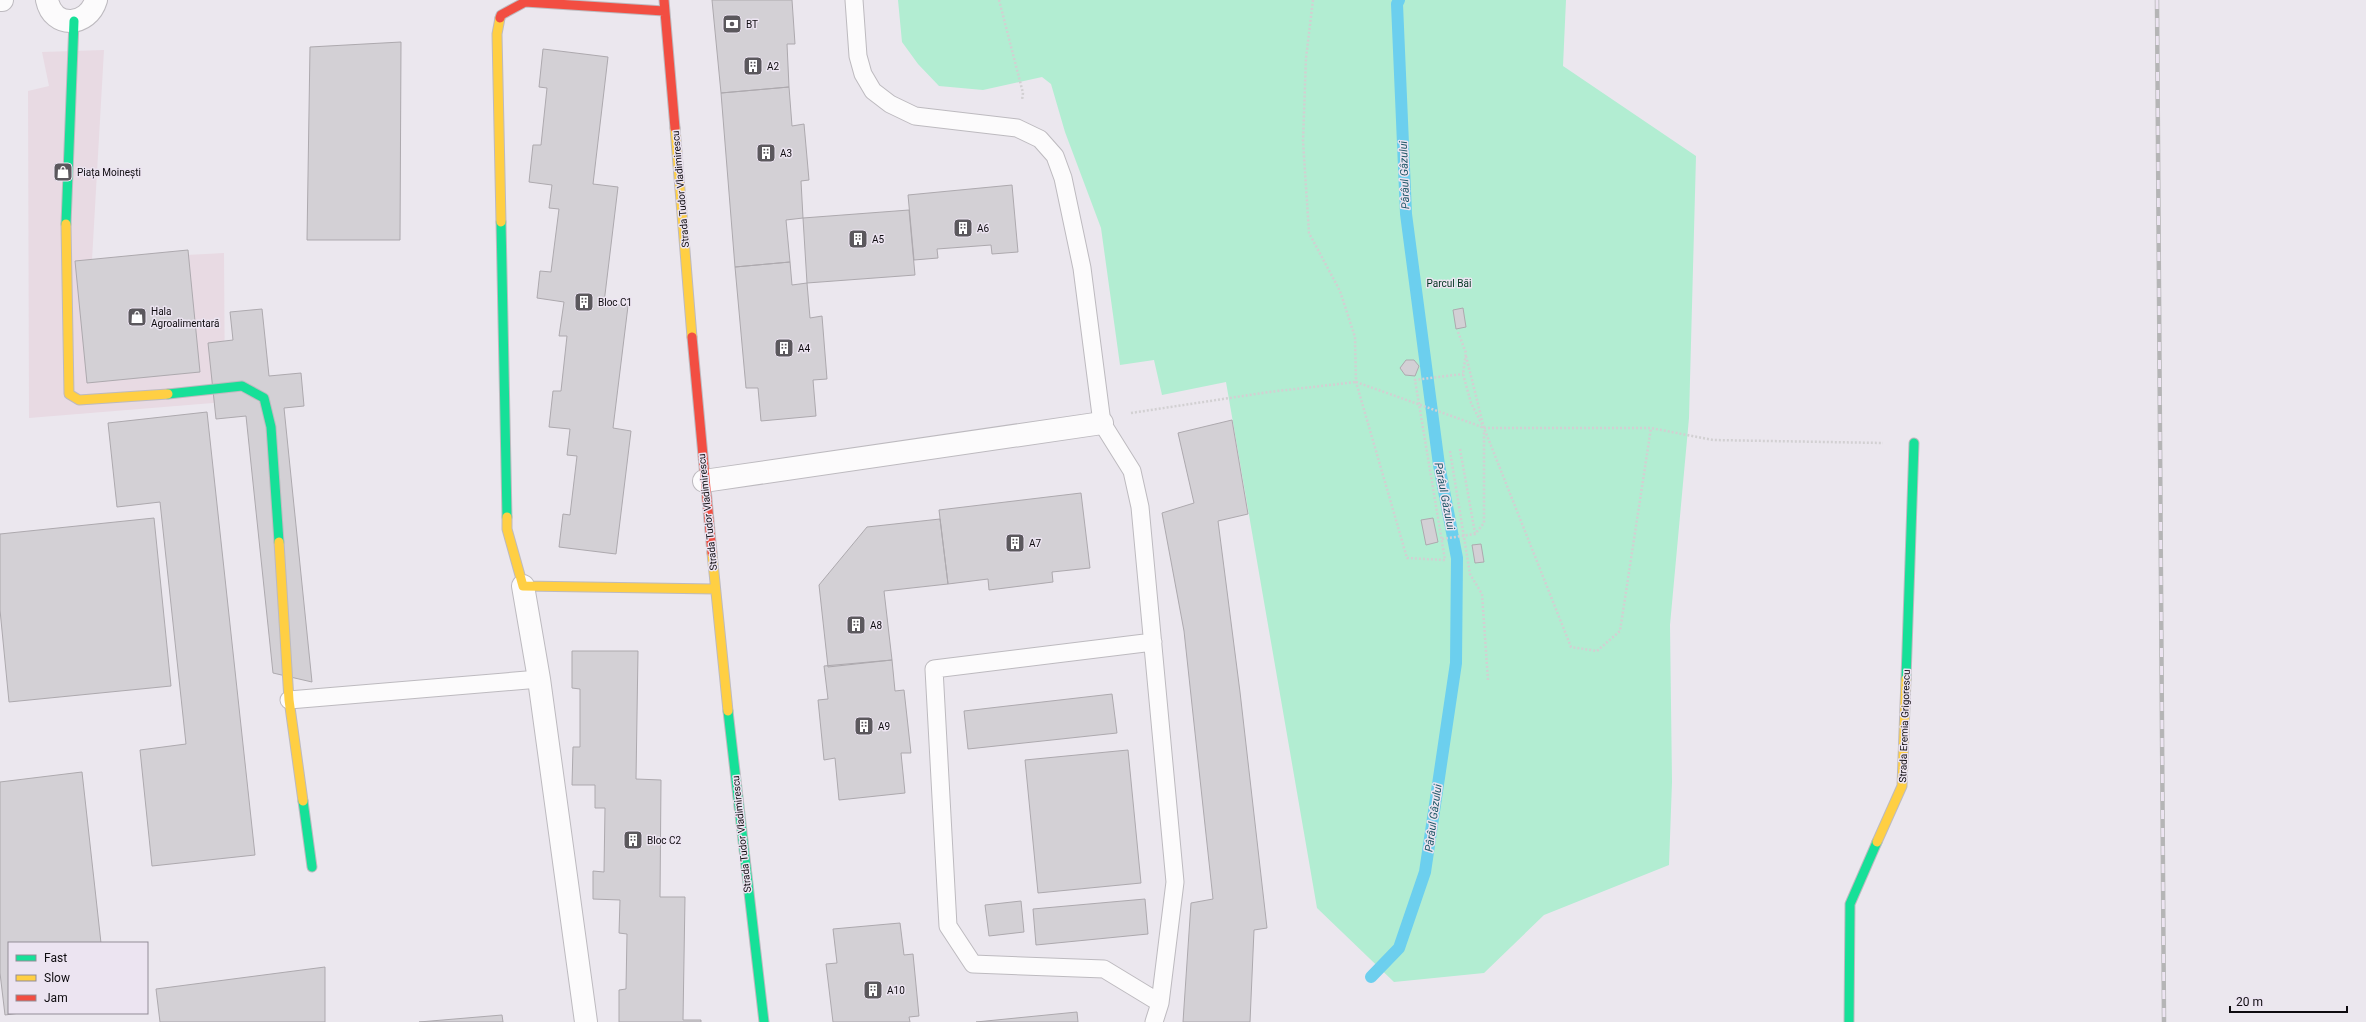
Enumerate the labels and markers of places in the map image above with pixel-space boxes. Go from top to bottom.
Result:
bank icon: BT [721,13,743,35]
place label: BT [746,19,758,30]
building icon: A2 [742,55,764,77]
place label: A2 [767,61,780,72]
building icon: A3 [755,142,777,164]
place label: A3 [780,148,792,159]
shop icon: Piața Moinești [52,161,74,183]
place label: Piața Moinești [77,167,141,179]
building icon: A6 [952,217,974,239]
place label: A6 [977,223,990,234]
building icon: A5 [847,228,869,250]
place label: A5 [872,234,885,245]
building icon: Bloc C1 [573,291,595,313]
place label: Bloc C1 [598,297,632,308]
shop icon: Hala Agroalimentară [126,306,148,328]
place label: Hala Agroalimentară [151,306,219,329]
building icon: A4 [773,337,795,359]
place label: A4 [798,343,811,354]
building icon: A7 [1004,532,1026,554]
place label: A7 [1029,538,1042,549]
building icon: A8 [845,614,867,636]
place label: A8 [870,620,883,631]
building icon: A9 [853,715,875,737]
place label: A9 [878,721,890,732]
building icon: Bloc C2 [622,829,644,851]
place label: Bloc C2 [647,835,682,846]
building icon: A10 [862,979,884,1001]
place label: A10 [887,985,905,996]

